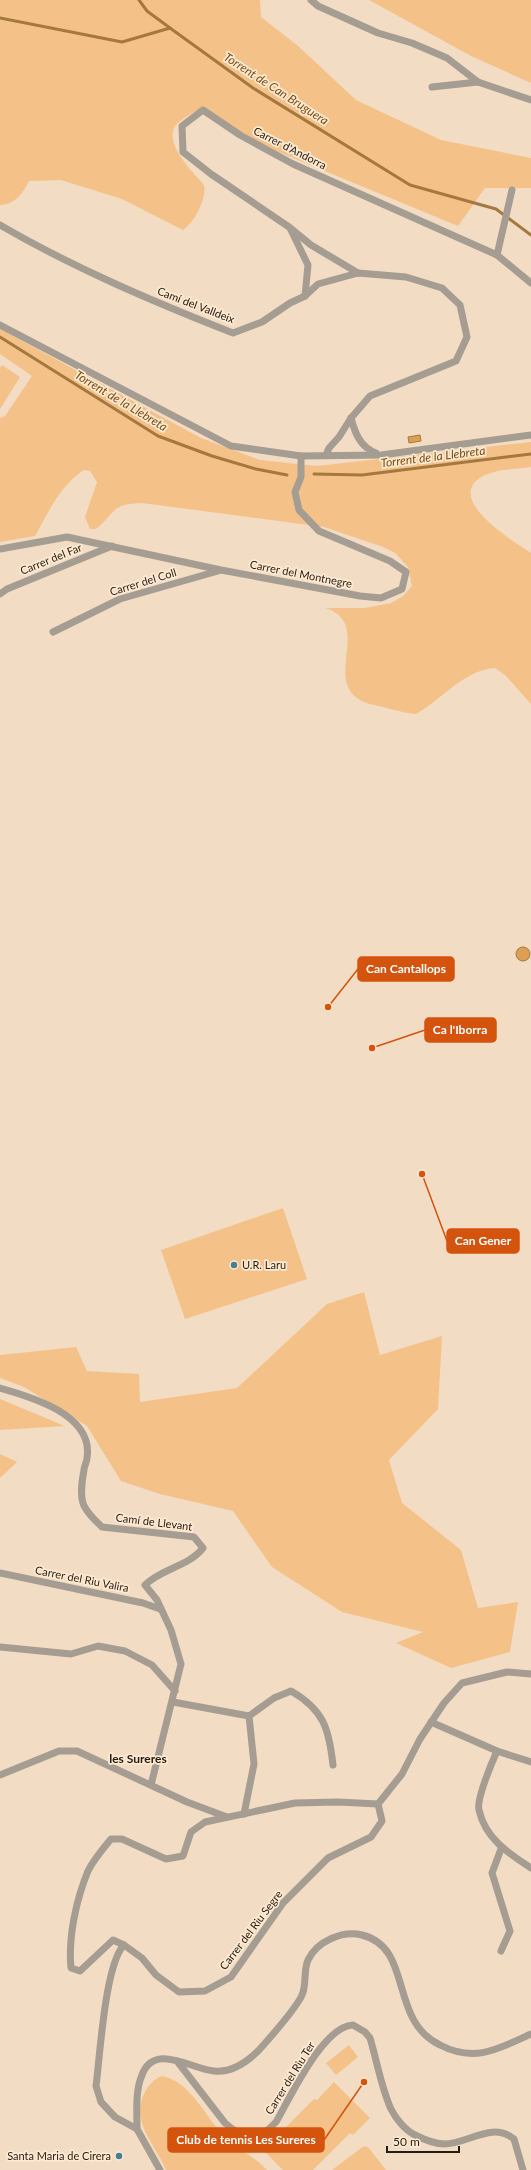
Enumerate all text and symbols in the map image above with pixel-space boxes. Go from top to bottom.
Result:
water label: Torrent de Can Bruguera [221,49,331,128]
street label: Carrer d'Andorra [252,124,329,172]
street label: Camí del Valldeix [156,284,237,325]
water label: Torrent de la Llebreta [72,367,170,434]
water label: Torrent de la Llebreta [380,443,486,470]
street label: Carrer del Far [18,540,84,577]
street label: Carrer del Montnegre [249,557,354,590]
street label: Carrer del Coll [108,565,178,598]
callout: Can Cantallops [358,957,454,981]
text: Can Cantallops [366,961,446,976]
callout: Ca l'Iborra [425,1018,496,1042]
text: Ca l'Iborra [433,1022,487,1037]
callout: Can Gener [447,1229,519,1253]
text: Can Gener [455,1233,512,1248]
place label: U.R. Laru [242,1258,286,1271]
marker: U.R. Laru [229,1260,239,1270]
street label: Camí de Llevant [115,1510,193,1533]
street label: Carrer del Riu Valira [34,1563,130,1594]
district label: les Sureres [109,1751,167,1766]
street label: Carrer del Riu Segre [217,1887,285,1972]
street label: Carrer del Riu Ter [262,2039,317,2117]
callout: Club de tennis Les Sureres [168,2128,324,2152]
scale bar [387,2128,459,2154]
text: Club de tennis Les Sureres [176,2132,316,2147]
text: 50 m [393,2134,420,2149]
place label: Santa Maria de Cirera [7,2149,111,2162]
marker: Santa Maria de Cirera [114,2151,124,2161]

